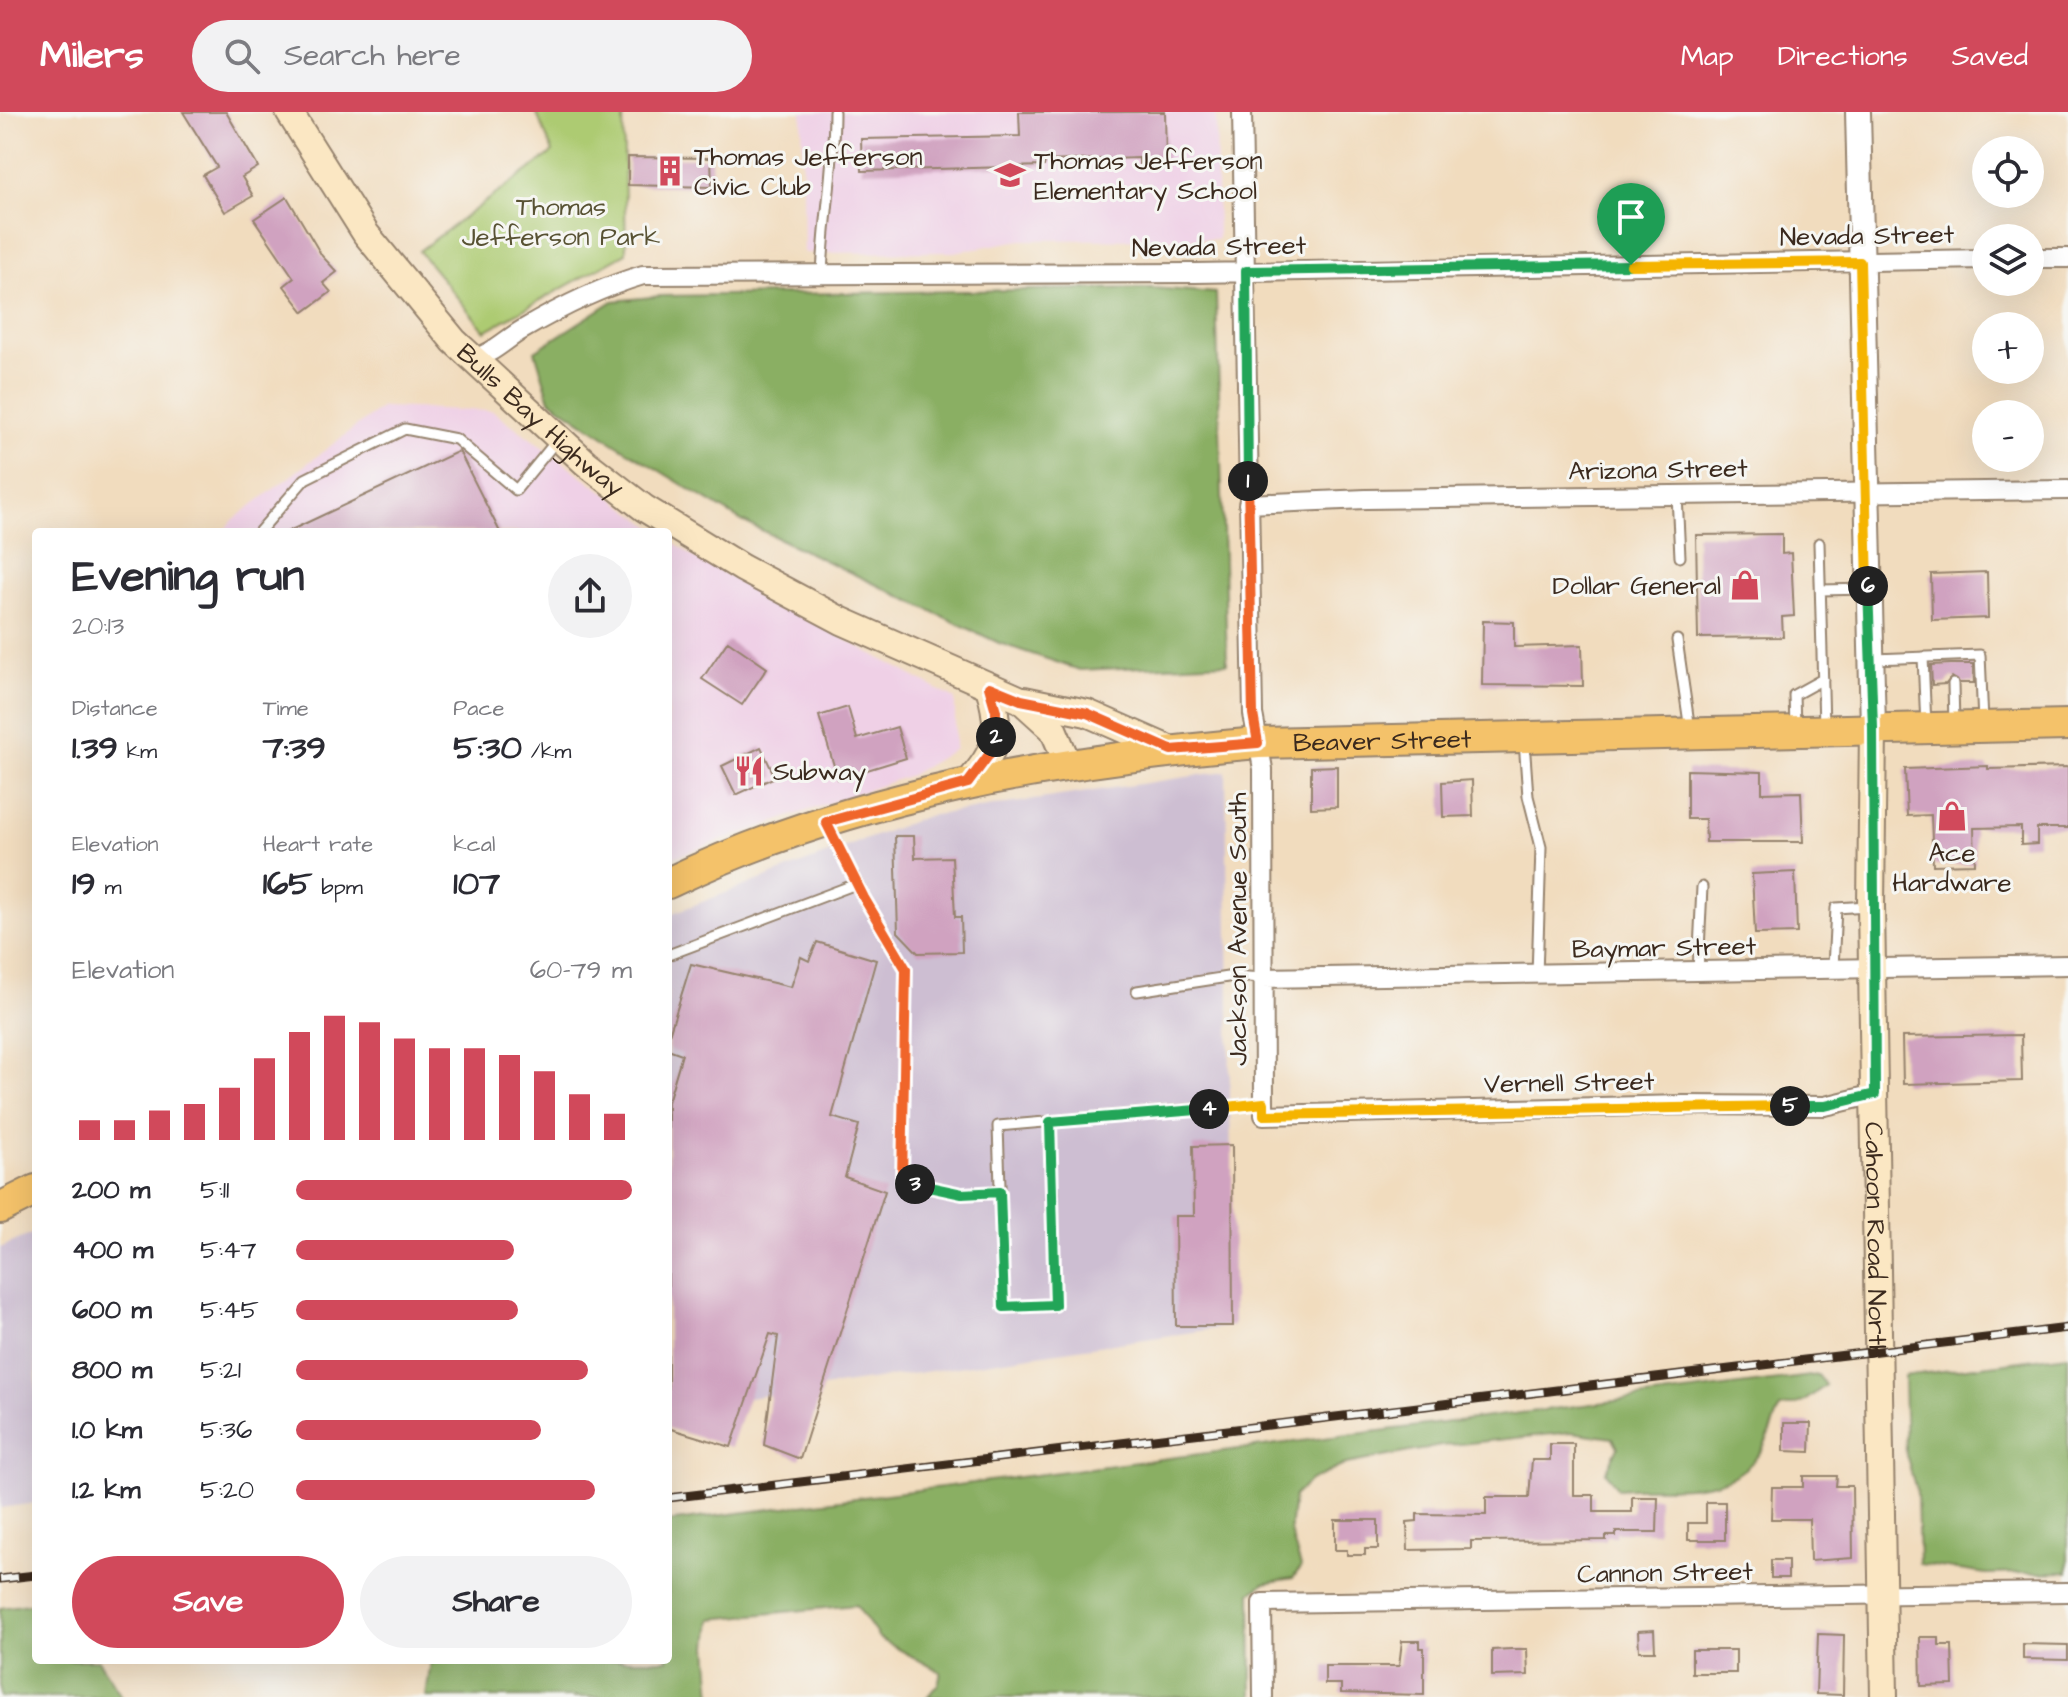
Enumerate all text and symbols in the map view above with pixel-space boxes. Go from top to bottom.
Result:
search box [192,20,752,92]
text: Milers [40,30,144,82]
icon: search [220,34,264,78]
text: Search here [284,35,461,77]
text: Map [1681,37,1734,76]
text: Directions [1778,37,1908,76]
text: Saved [1952,37,2028,76]
map controls [1972,136,2044,472]
button: locate [1972,136,2044,208]
place label: Thomas Jefferson Civic Club [694,139,922,205]
place label: Thomas Jefferson Elementary School [1034,143,1262,211]
building icon: Thomas Jefferson Civic Club [653,154,687,188]
school or university icon: Thomas Jefferson Elementary School [993,158,1027,192]
pin [1597,183,1665,265]
park label: Thomas Jefferson Park [462,189,660,255]
icon: arrive [1609,195,1653,239]
street label: Nevada Street [1780,216,1955,256]
button: layers [1972,224,2044,296]
street label: Nevada Street [1132,227,1307,267]
button: + [1972,312,2044,384]
street label: Bulls Bay Highway [448,335,632,507]
button: − [1972,400,2044,472]
street label: Arizona Street [1568,450,1748,490]
pin: 1 [1228,461,1268,501]
text: 1 [1247,465,1249,496]
text: Evening run [72,547,304,608]
button: share [548,554,632,638]
pin: 6 [1848,566,1888,606]
place label: Dollar General [1553,568,1721,604]
shop icon: Dollar General [1728,568,1762,602]
text: 6 [1861,570,1875,601]
text: 20:13 [72,608,124,644]
text: Distance [72,693,158,724]
text: Time [263,693,309,724]
text: Pace [453,693,504,724]
pin: 2 [976,717,1016,757]
text: 2 [990,721,1002,752]
street label: Beaver Street [1293,721,1472,761]
text: 1.39 [72,724,118,772]
text: 7:39 [263,724,326,772]
text: 5:30 [453,724,522,772]
text: km [118,736,157,767]
text: /km [522,736,571,767]
restaurant icon: Subway [732,754,766,788]
place label: Subway [773,754,866,792]
street label: Jackson Avenue South [1220,792,1256,1066]
shop icon: Ace Hardware [1935,799,1969,833]
text: Elevation [72,829,159,860]
text: Heart rate [263,829,373,860]
text: kcal [453,829,495,860]
place label: Ace Hardware [1892,835,2012,901]
text: 19 [72,860,96,908]
text: 165 [263,860,312,908]
text: 107 [453,860,500,908]
text: m [96,872,122,903]
text: bpm [312,872,363,903]
street label: Baymar Street [1572,928,1757,970]
text: Elevation [72,952,174,988]
text: 60–79 m [530,952,632,988]
street label: Vernell Street [1483,1064,1655,1102]
pin: 5 [1770,1086,1810,1126]
pin: 4 [1189,1089,1229,1129]
text: 5 [1782,1090,1798,1121]
text: 4 [1202,1093,1216,1124]
street label: Cahoon Road North [1856,1122,1895,1358]
pin: 3 [895,1164,935,1204]
text: 3 [909,1168,921,1199]
text: 200 m [72,1172,150,1208]
text: 5:11 [200,1172,229,1208]
text: 400 m [72,1232,153,1268]
text: 5:47 [200,1232,256,1268]
text: 600 m [72,1292,152,1328]
text: 5:45 [200,1292,259,1328]
text: 800 m [72,1352,152,1388]
text: 5:21 [200,1352,241,1388]
text: 1.0 km [72,1412,142,1448]
text: 5:36 [200,1412,252,1448]
text: 1.2 km [72,1472,140,1508]
text: 5:20 [200,1472,254,1508]
street label: Cannon Street [1577,1553,1754,1593]
button: Save [72,1556,344,1648]
button: Share [360,1556,632,1648]

